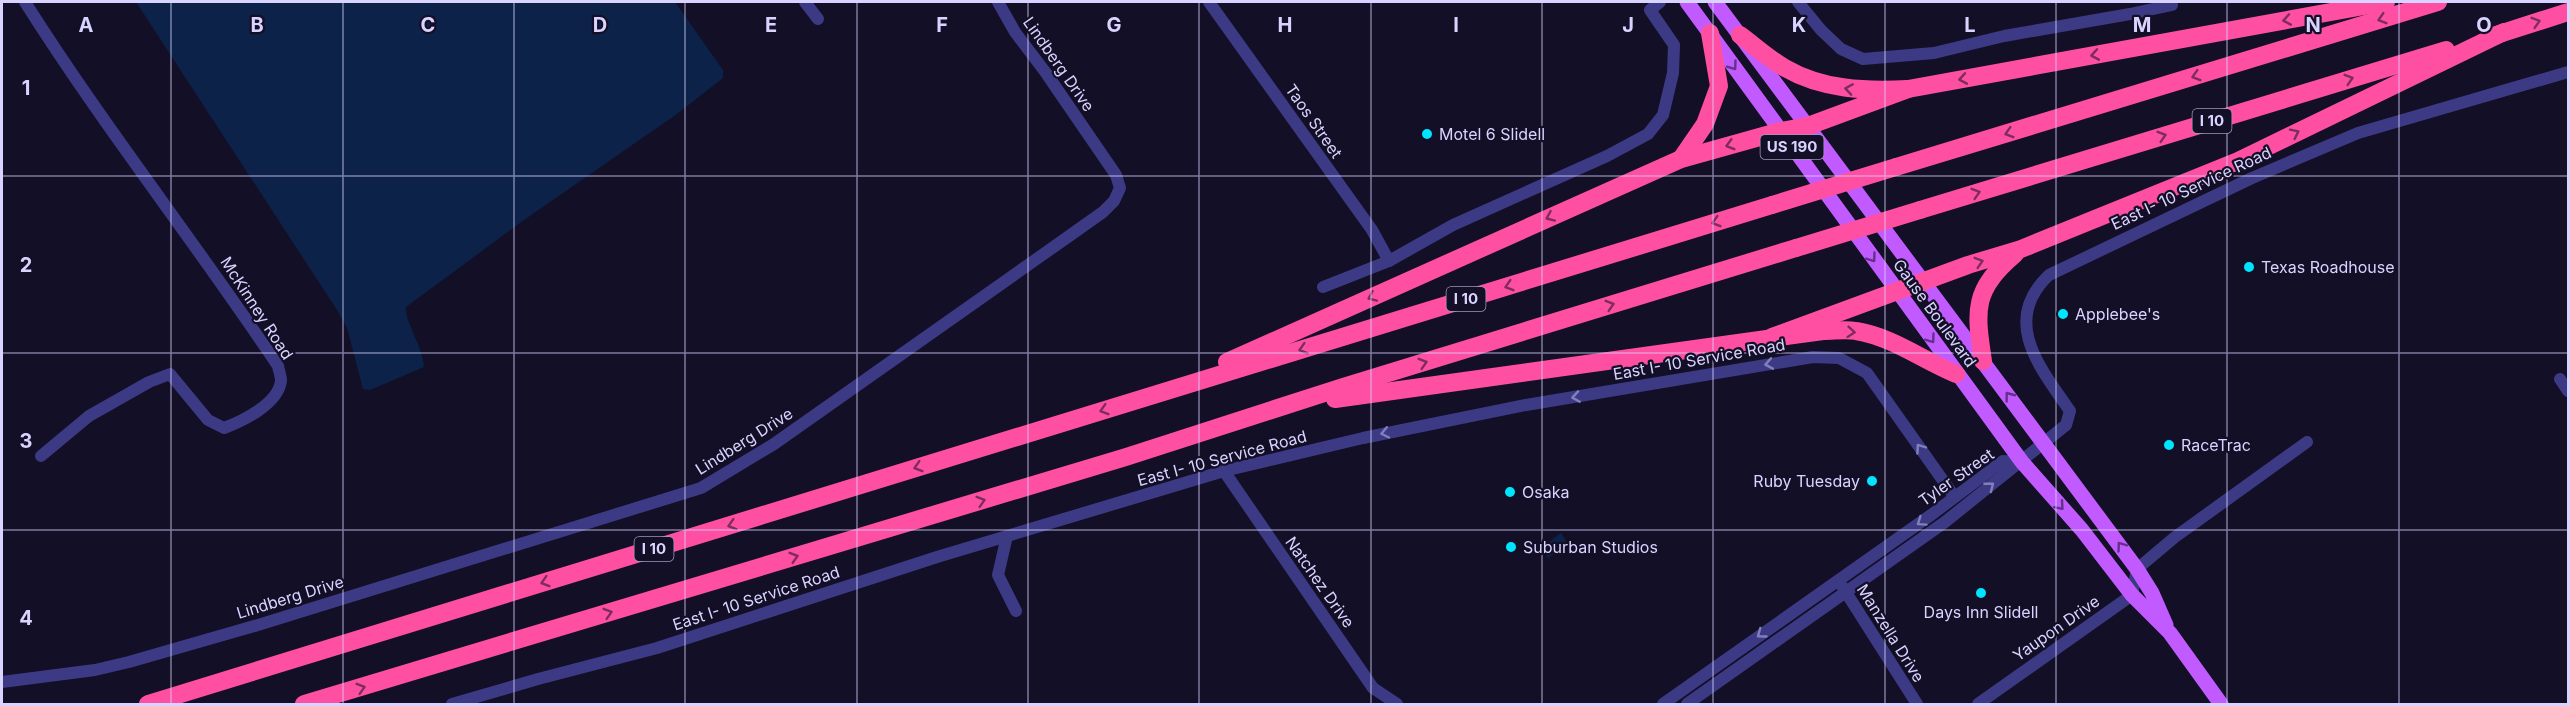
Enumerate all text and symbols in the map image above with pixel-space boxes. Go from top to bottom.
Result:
one-way arrow [2377,12,2388,24]
text: A [79,13,94,37]
text: B [250,13,264,37]
text: C [421,13,435,37]
text: D [593,13,607,37]
text: E [765,13,777,37]
text: F [936,13,948,37]
street label: Lindberg Drive [1019,13,1099,115]
text: G [1106,13,1122,37]
text: H [1278,13,1292,37]
text: I [1453,13,1459,37]
text: J [1622,13,1634,37]
text: K [1792,13,1806,37]
text: L [1964,13,1976,37]
text: M [2133,13,2151,37]
one-way arrow [2282,13,2292,26]
text: N [2305,13,2321,37]
text: O [2476,13,2492,37]
one-way arrow [2530,17,2541,29]
one-way arrow [2090,48,2100,61]
one-way arrow [1726,59,1737,70]
one-way arrow [2191,69,2202,81]
one-way arrow [1958,72,1968,85]
one-way arrow [2343,74,2354,87]
text: 1 [22,76,30,100]
street label: Taos Street [1281,80,1347,162]
one-way arrow [1845,83,1854,95]
road number: I 10 [2192,109,2232,133]
place label: Motel 6 Slidell [1439,124,1545,144]
one-way arrow [2004,126,2015,138]
marker: Motel 6 Slidell [1420,127,1434,141]
one-way arrow [2289,129,2300,140]
one-way arrow [2156,131,2167,143]
road number: US 190 [1760,135,1824,159]
one-way arrow [1726,138,1736,150]
street label: East I- 10 Service Road [2108,142,2274,234]
one-way arrow [1970,188,1981,200]
one-way arrow [1545,210,1556,222]
one-way arrow [1711,215,1722,228]
one-way arrow [1865,251,1876,262]
text: 2 [20,253,32,277]
street label: McKinney Road [216,253,298,363]
street label: Gause Boulevard [1889,255,1981,371]
one-way arrow [1973,257,1984,269]
place label: Texas Roadhouse [2261,257,2395,277]
marker: Texas Roadhouse [2242,260,2256,274]
one-way arrow [1504,279,1515,291]
road number: I 10 [1446,287,1486,311]
one-way arrow [1367,289,1378,301]
one-way arrow [1604,300,1615,312]
place label: Applebee's [2075,304,2160,324]
marker: Applebee's [2056,307,2070,321]
one-way arrow [1846,325,1856,338]
one-way arrow [1924,333,1935,344]
street label: East I- 10 Service Road [1611,334,1787,384]
one-way arrow [1298,342,1309,354]
one-way arrow [1417,358,1428,370]
one-way arrow [1764,358,1773,370]
one-way arrow [1572,390,1582,403]
one-way arrow [2006,392,2017,403]
street label: Lindberg Drive [692,403,796,479]
one-way arrow [1099,403,1110,415]
street label: East I- 10 Service Road [1135,426,1309,490]
one-way arrow [1380,426,1390,439]
text: 3 [20,429,32,453]
place label: RaceTrac [2181,435,2251,455]
marker: RaceTrac [2162,438,2176,452]
street label: Tyler Street [1915,444,1997,510]
one-way arrow [1916,444,1927,455]
one-way arrow [913,460,924,472]
place label: Ruby Tuesday [1753,471,1860,491]
marker: Ruby Tuesday [1865,474,1879,488]
place label: Osaka [1522,482,1569,502]
one-way arrow [1983,483,1994,494]
marker: Osaka [1503,485,1517,499]
one-way arrow [975,496,986,508]
one-way arrow [2053,499,2064,510]
one-way arrow [1916,515,1927,526]
one-way arrow [727,518,738,530]
street label: Natchez Drive [1281,532,1359,632]
road number: I 10 [634,537,674,561]
place label: Suburban Studios [1523,537,1658,557]
marker: Suburban Studios [1504,540,1518,554]
one-way arrow [2117,541,2128,552]
one-way arrow [788,552,799,564]
street label: East I- 10 Service Road [670,562,842,634]
street label: Lindberg Drive [234,571,346,623]
one-way arrow [540,575,551,587]
street label: Manzella Drive [1853,580,1929,686]
marker: Days Inn Slidell [1974,586,1988,600]
street label: Yaupon Drive [2009,591,2103,665]
place label: Days Inn Slidell [1924,602,2038,622]
text: 4 [19,606,33,630]
one-way arrow [602,608,613,620]
one-way arrow [1756,627,1767,638]
one-way arrow [355,683,365,695]

